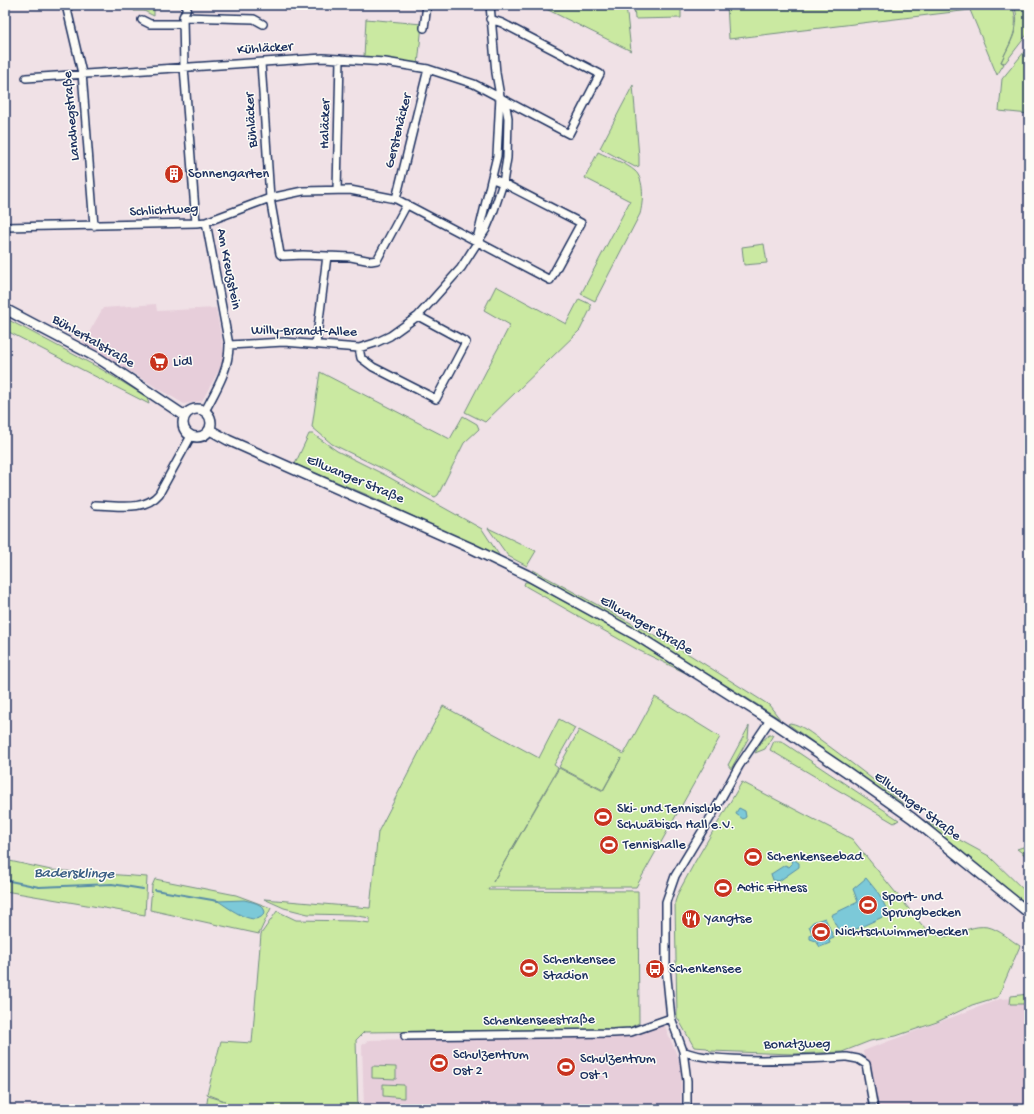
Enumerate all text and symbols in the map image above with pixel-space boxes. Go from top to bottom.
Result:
street label: Kühläcker [237,39,294,59]
street label: Landhegstraße [60,70,84,161]
street label: Bühläcker [242,91,262,149]
street label: Gerstenäcker [381,91,417,170]
street label: Haläcker [317,98,335,149]
building icon: Sonnengarten [163,163,185,185]
place label: Sonnengarten [188,166,270,183]
street label: Schlichtweg [129,201,199,221]
street label: Am Kreuzstein [212,227,244,311]
street label: Bühlertalstraße [48,311,138,373]
street label: Willy-Brandt-Allee [251,323,358,341]
supermarket icon: Lidl [148,351,170,373]
place label: Lidl [173,354,192,371]
street label: Ellwanger Straße [304,452,407,509]
street label: Ellwanger Straße [597,593,696,660]
street label: Ellwanger Straße [870,769,964,846]
place label: Ski- und Tennisclub Schwäbisch Hall e.V. [617,801,735,834]
sports icon: Ski- und Tennisclub Schwäbisch Hall e.V. [592,806,614,828]
sports icon: Tennishalle [598,834,620,856]
place label: Tennishalle [622,837,687,854]
sports icon: Schenkenseebad [742,846,764,868]
place label: Schenkenseebad [767,849,865,866]
water label: Badersklinge [34,864,115,884]
sports icon: Actic Fitness [712,877,734,899]
place label: Actic Fitness [737,880,808,897]
place label: Sport- und Sprungbecken [882,889,961,922]
sports icon: Sport- und Sprungbecken [857,894,879,916]
restaurant icon: Yangtse [680,908,702,930]
place label: Yangtse [703,911,753,928]
sports icon: Nichtschwimmerbecken [810,921,832,943]
place label: Nichtschwimmerbecken [835,924,968,941]
place label: Schenkensee Stadion [543,952,616,985]
sports icon: Schenkensee Stadion [518,957,540,979]
bus stop icon: Schenkensee [644,958,666,980]
place label: Schenkensee [669,961,742,978]
street label: Schenkenseestraße [483,1012,596,1030]
street label: Bonatzweg [762,1036,831,1054]
place label: Schulzentrum Ost 2 [453,1047,529,1080]
place label: Schulzentrum Ost 1 [580,1051,656,1084]
sports icon: Schulzentrum Ost 2 [428,1052,450,1074]
sports icon: Schulzentrum Ost 1 [555,1056,577,1078]

